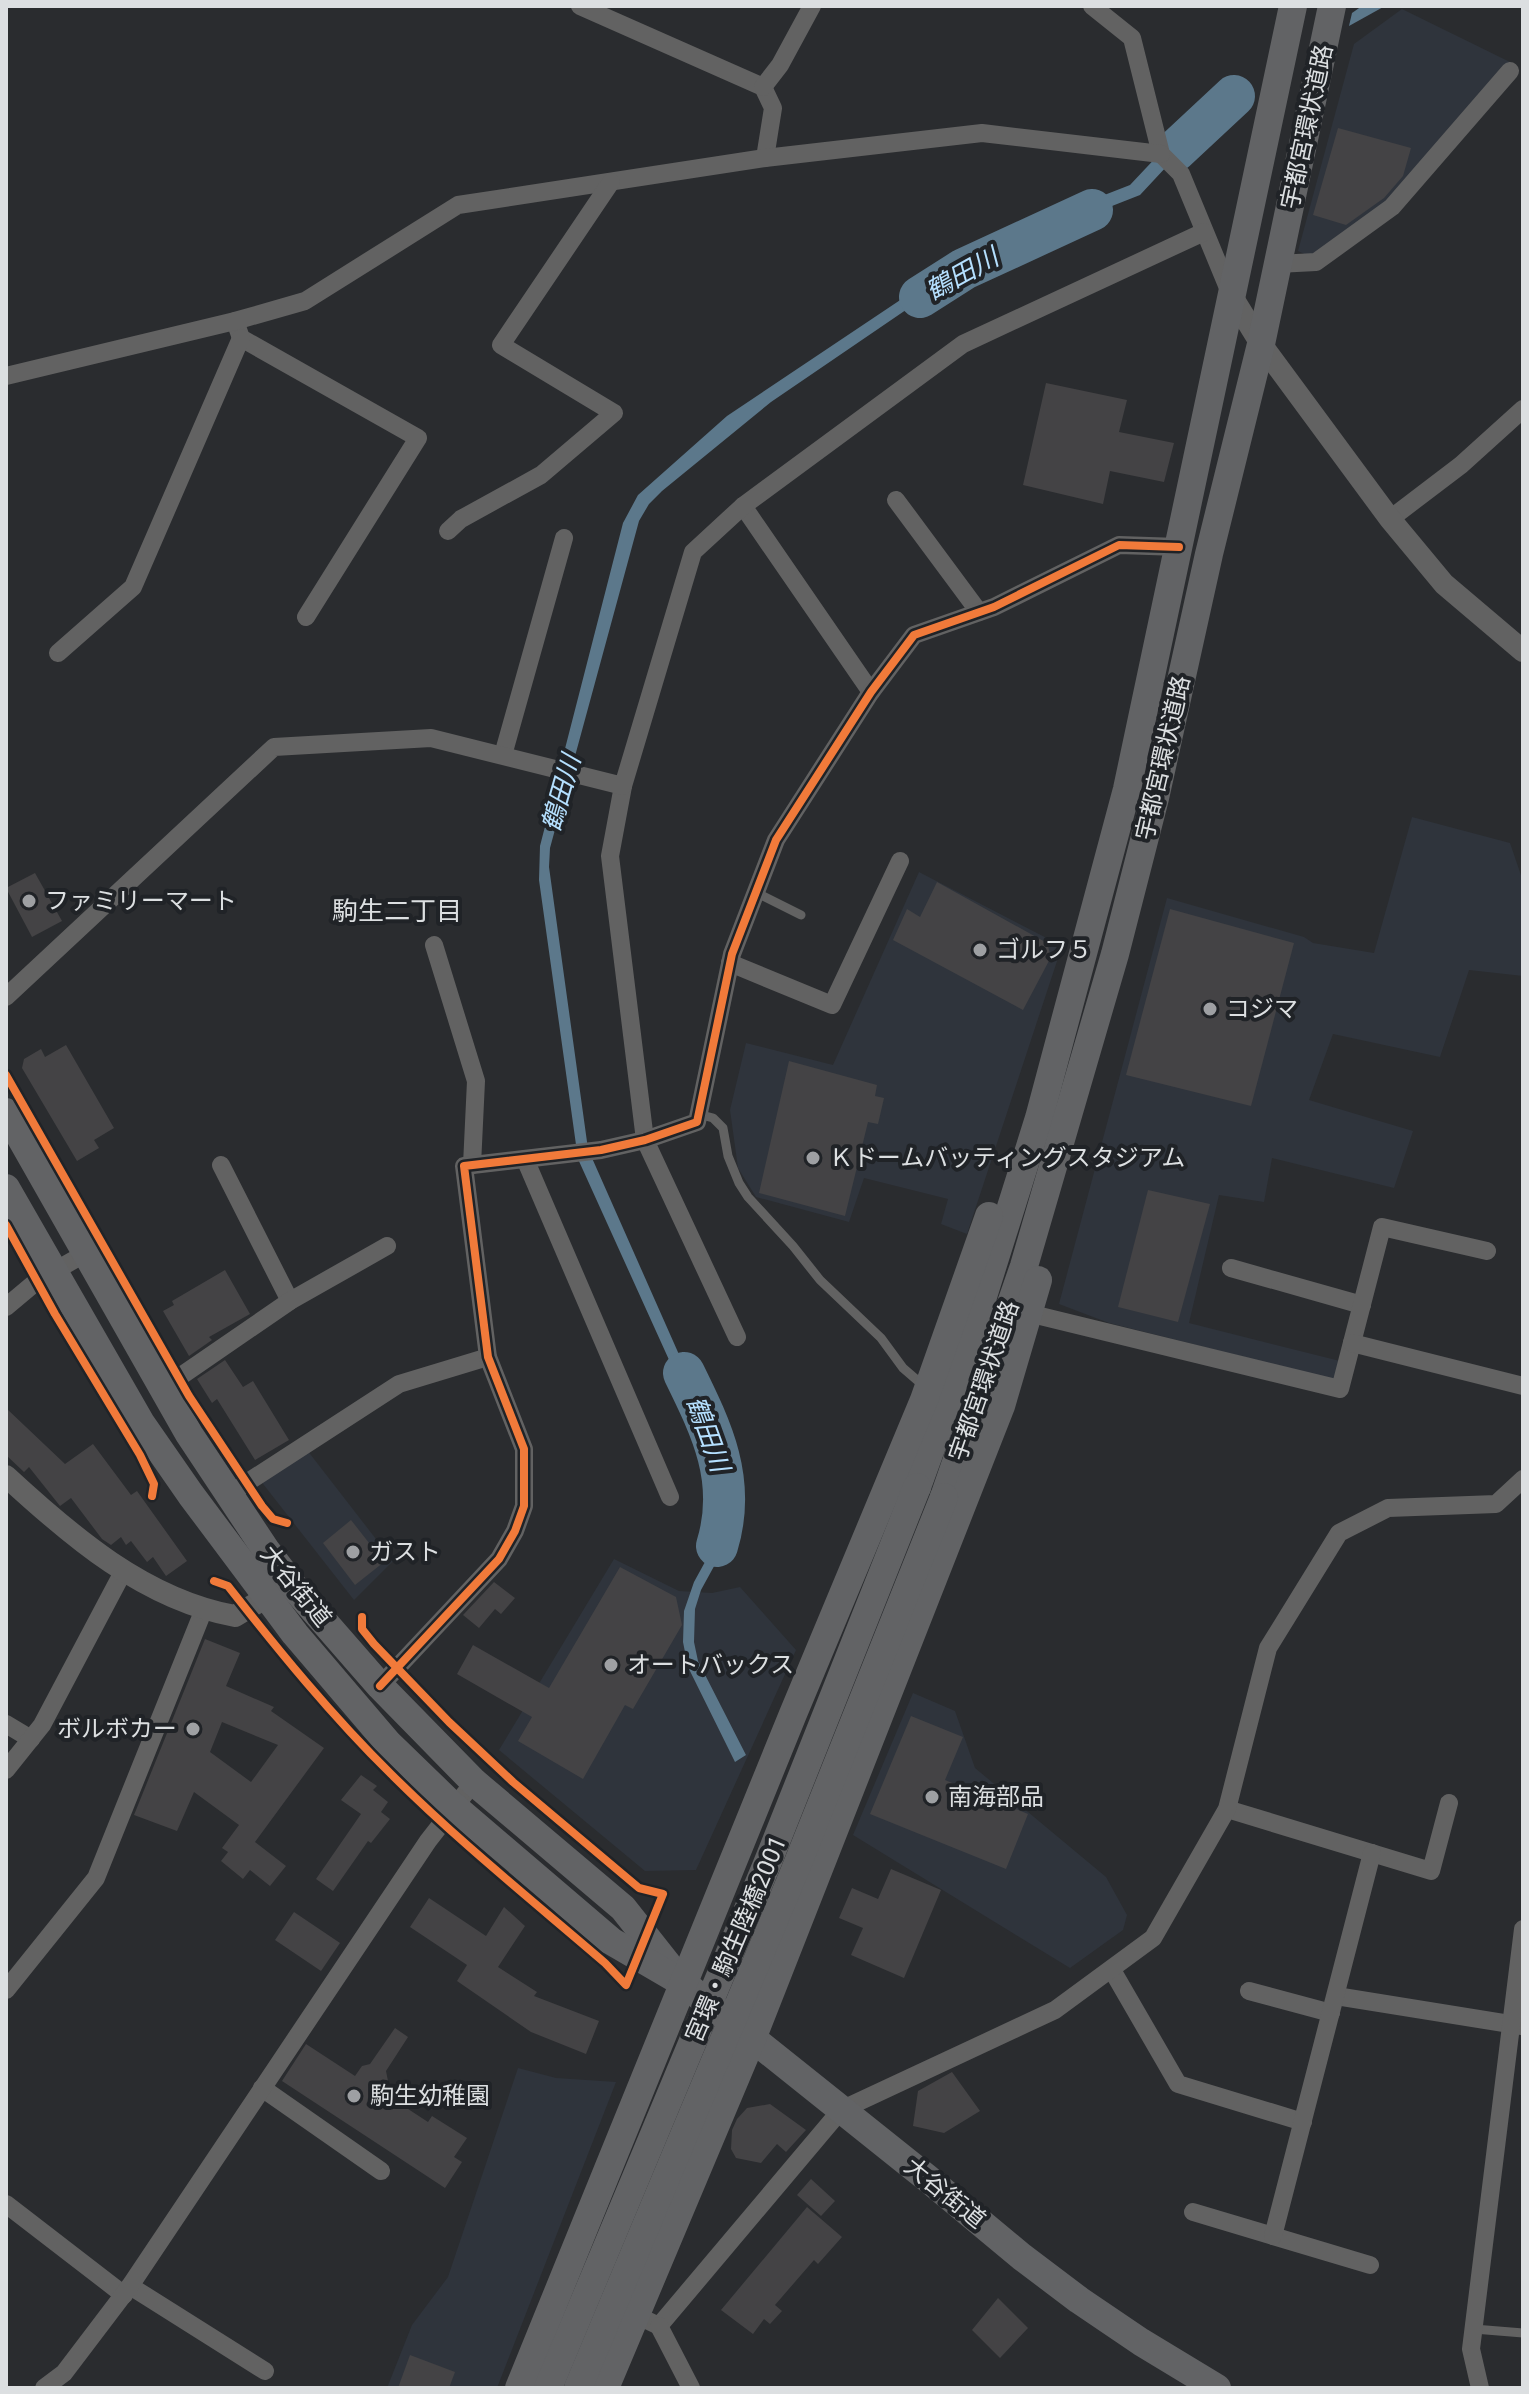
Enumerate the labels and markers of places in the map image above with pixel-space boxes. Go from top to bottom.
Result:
place label: ファミリーマート [45,887,237,915]
marker: ファミリーマート [20,892,38,910]
place label: ゴルフ５ [996,936,1092,964]
marker: ゴルフ５ [971,941,989,959]
place label: コジマ [1226,995,1298,1023]
marker: コジマ [1201,1000,1219,1018]
place label: Ｋドームバッティングスタジアム [829,1144,1185,1172]
marker: Ｋドームバッティングスタジアム [804,1149,822,1167]
place label: ガスト [369,1538,441,1566]
marker: ガスト [344,1543,362,1561]
place label: オートバックス [627,1651,794,1679]
marker: オートバックス [602,1656,620,1674]
place label: ボルボカー [57,1715,177,1743]
marker: ボルボカー [184,1720,202,1738]
place label: 南海部品 [948,1783,1044,1811]
marker: 南海部品 [923,1788,941,1806]
place label: 駒生幼稚園 [370,2082,490,2110]
marker: 駒生幼稚園 [345,2087,363,2105]

